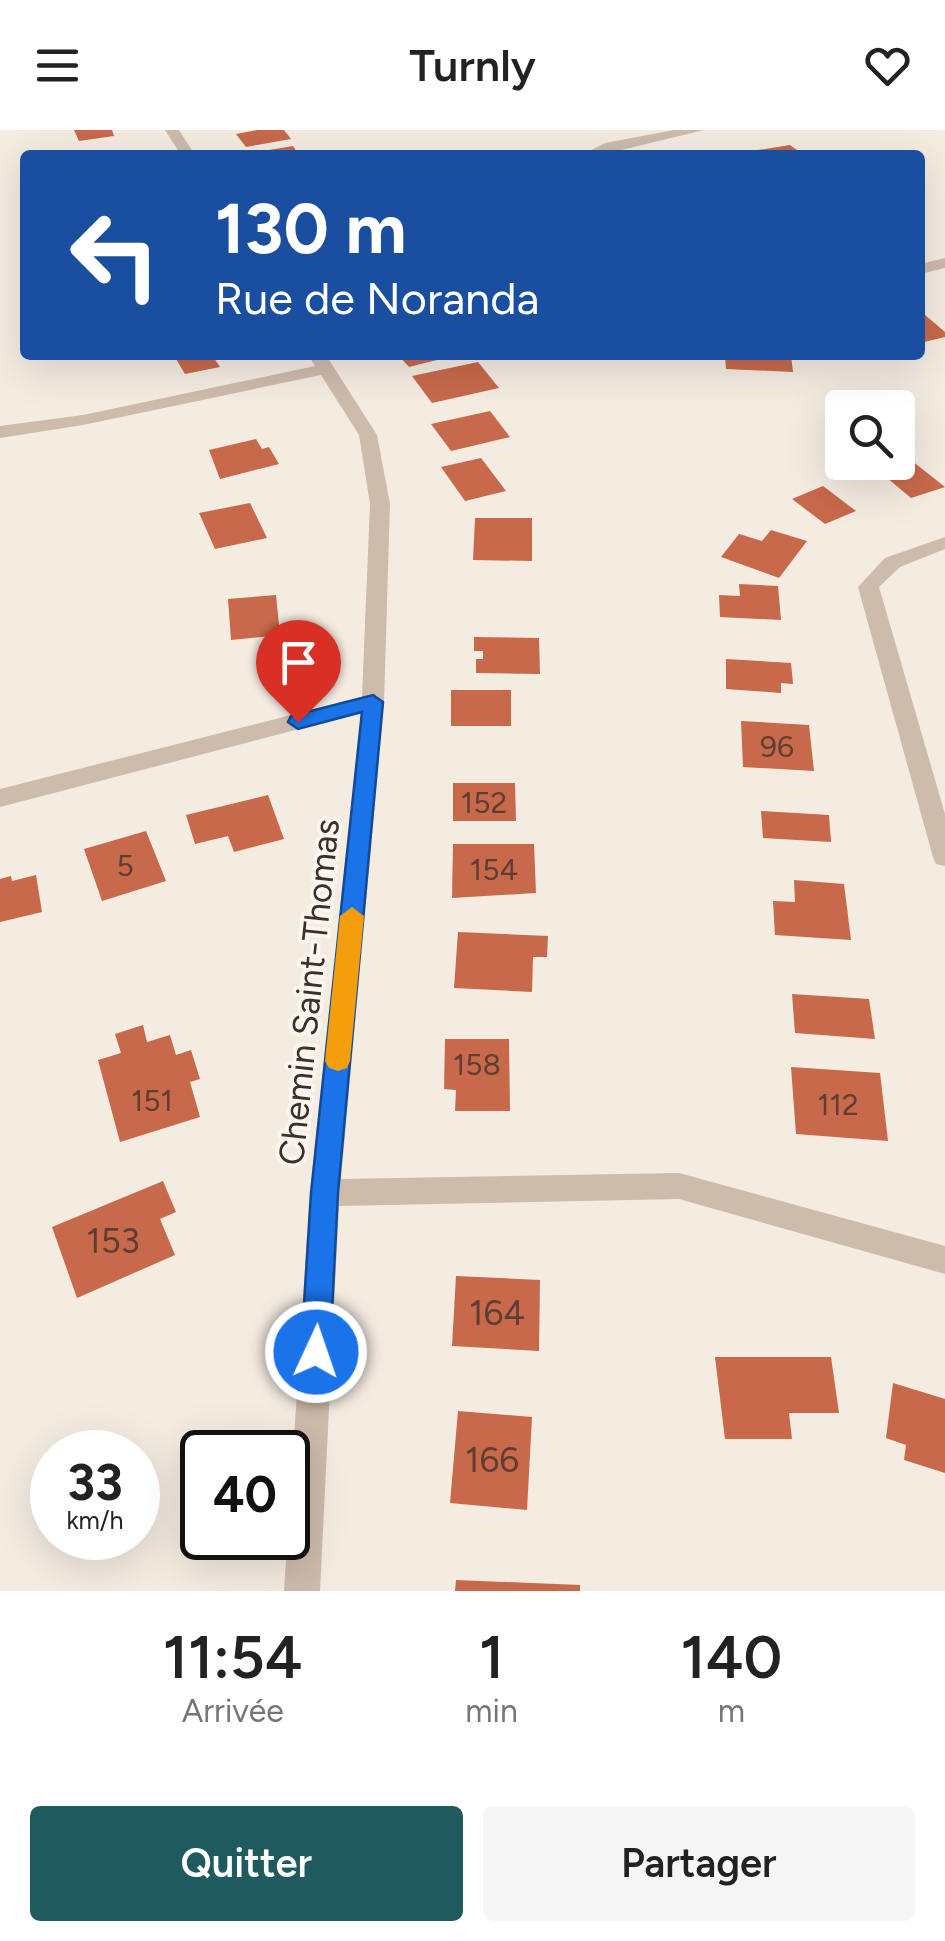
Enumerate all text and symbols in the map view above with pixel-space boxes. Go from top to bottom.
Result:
icon: menu [30,38,85,93]
text: Turnly [409,38,536,92]
icon: heart [860,38,915,93]
text: 130 m [215,186,407,271]
icon: left [50,190,180,320]
text: Rue de Noranda [215,271,540,325]
map controls [825,390,915,480]
button: search [825,390,915,480]
pin [256,620,341,723]
icon: arrive [271,635,326,690]
house number: 96 [760,728,794,765]
house number: 152 [461,784,507,821]
street label: Chemin Saint-Thomas [270,817,348,1167]
house number: 5 [116,847,134,884]
house number: 154 [470,851,518,888]
house number: 158 [453,1046,501,1083]
house number: 151 [131,1082,173,1119]
house number: 112 [817,1086,859,1123]
house number: 153 [86,1220,140,1262]
house number: 164 [469,1292,525,1334]
position arrow [264,1300,368,1404]
speed limit sign: 40 [180,1430,310,1560]
house number: 166 [465,1439,519,1481]
text: 33 [67,1452,123,1513]
text: km/h [66,1505,124,1535]
text: 11:54 [163,1621,302,1693]
text: 1 [479,1621,504,1693]
text: 140 [681,1621,782,1693]
text: Arrivée [182,1692,284,1730]
text: min [465,1692,518,1730]
text: m [718,1692,745,1730]
button: Quitter [30,1806,463,1921]
button: Partager [483,1806,915,1921]

